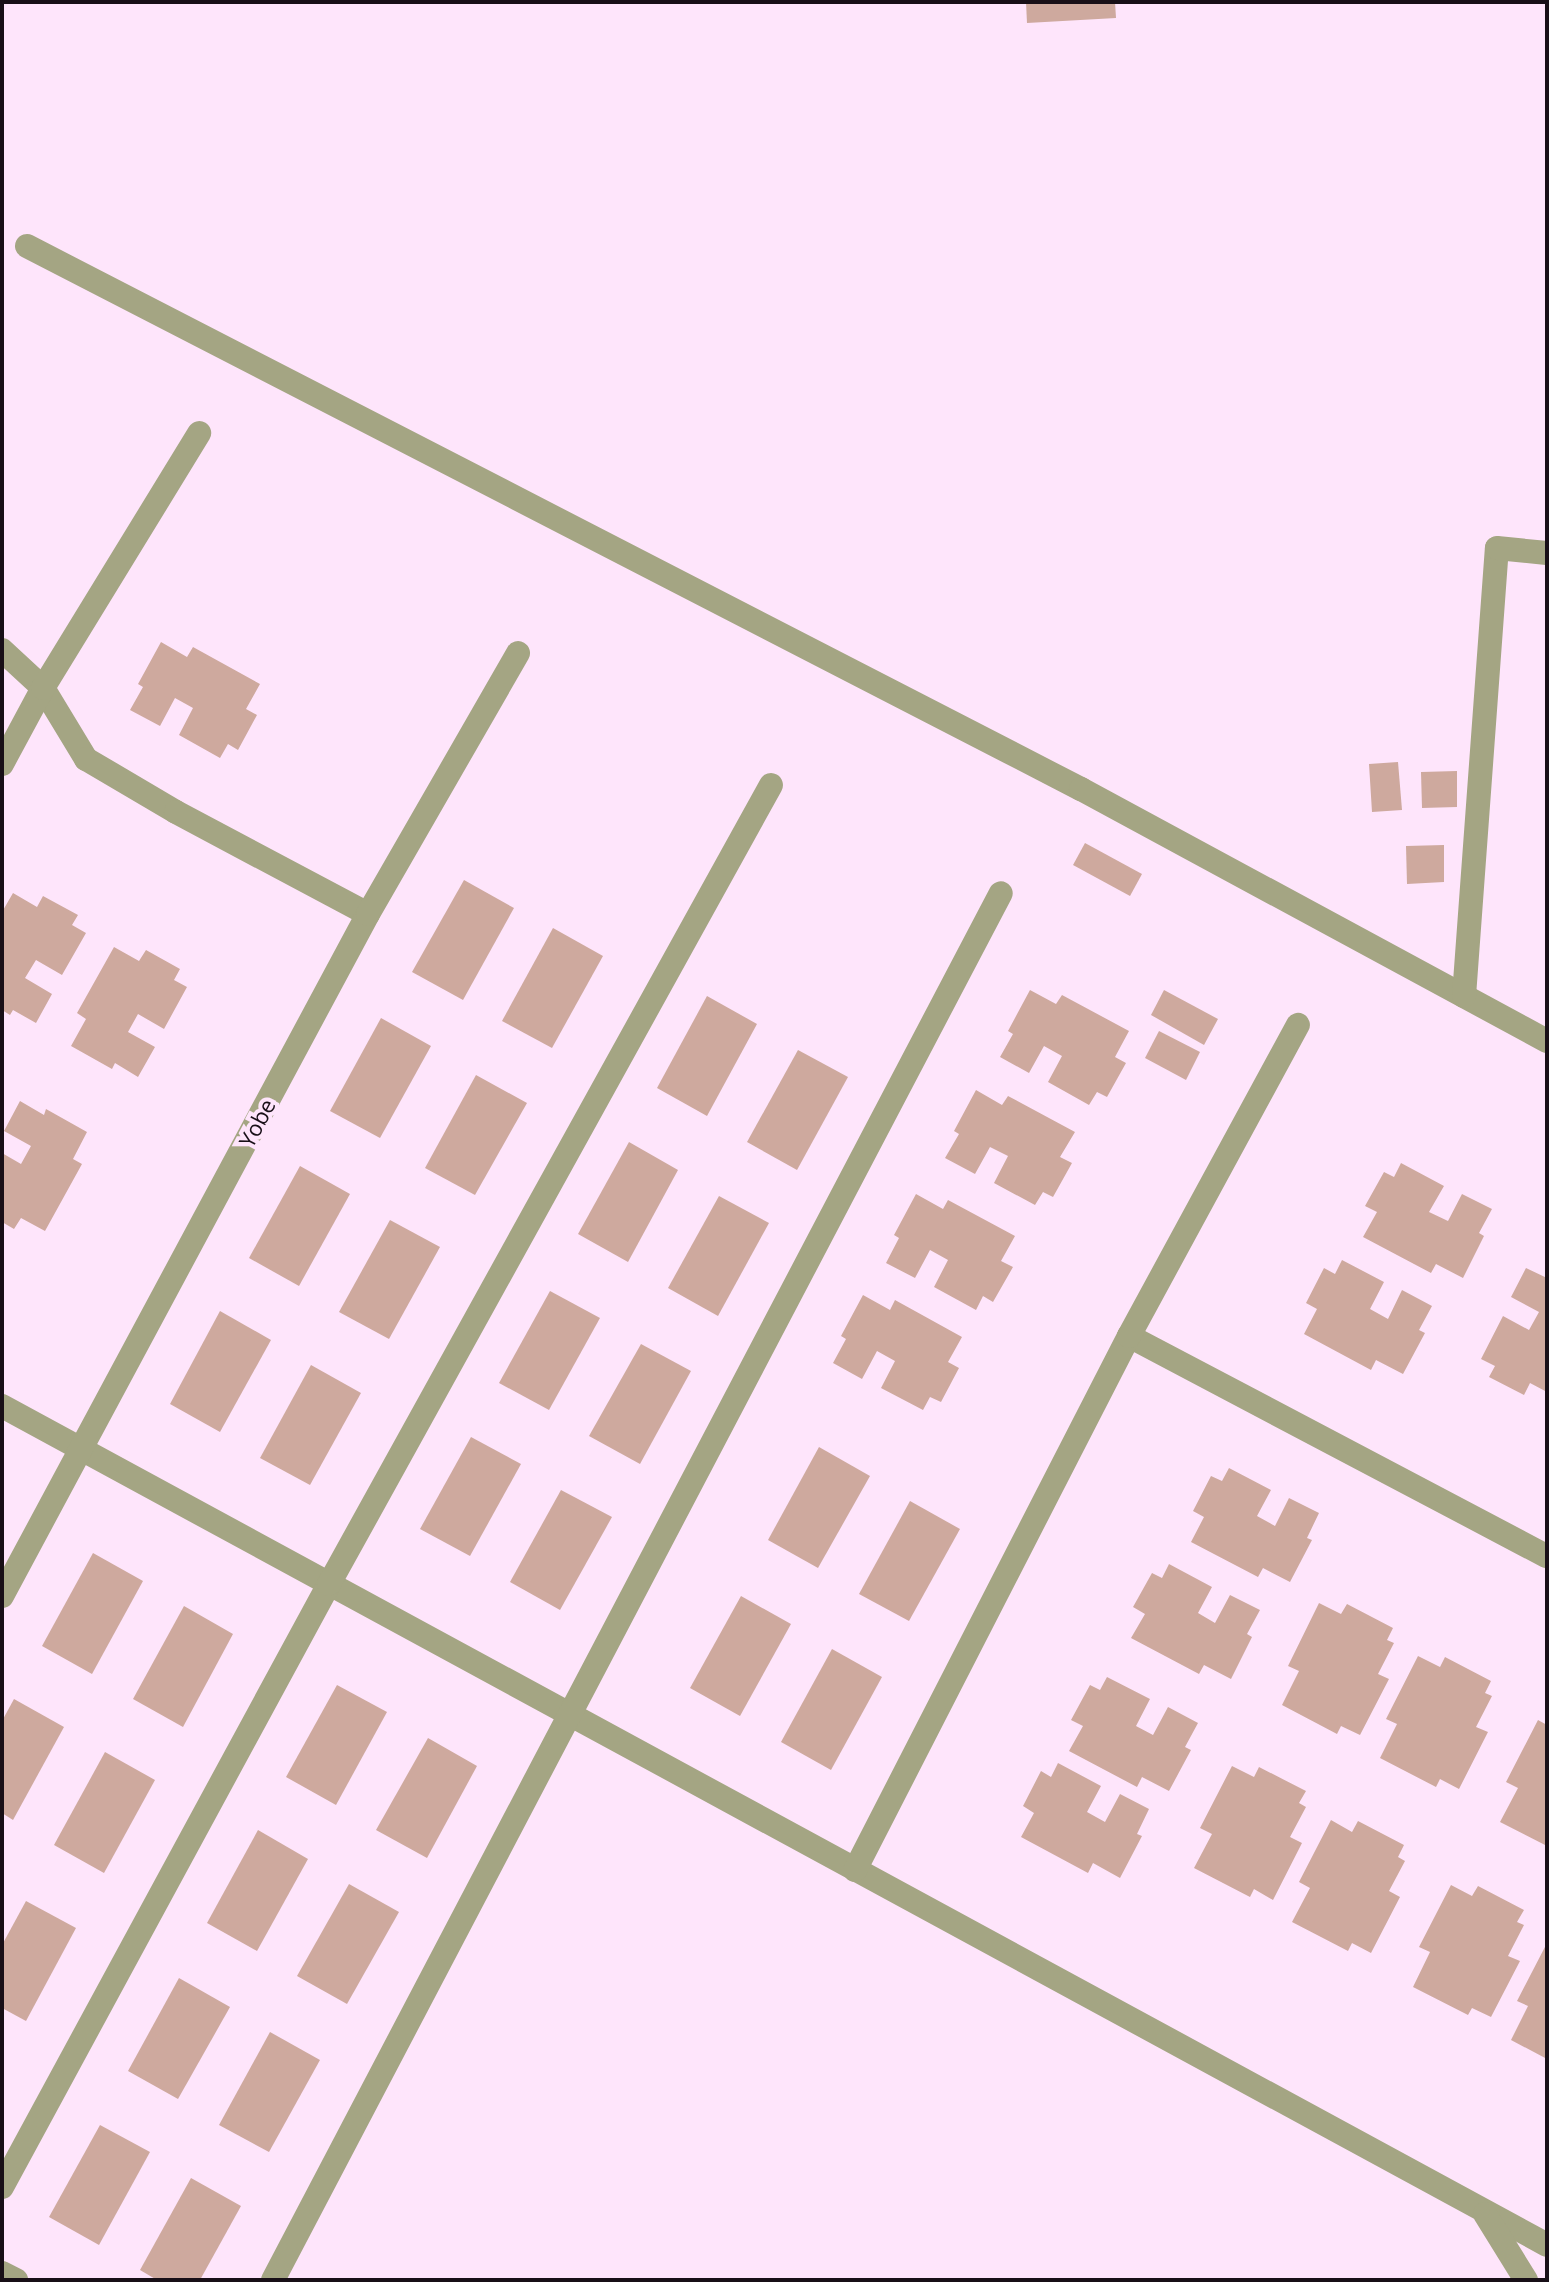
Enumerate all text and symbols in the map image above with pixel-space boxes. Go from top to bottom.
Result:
street label: Yobe [233,1094,281,1152]

